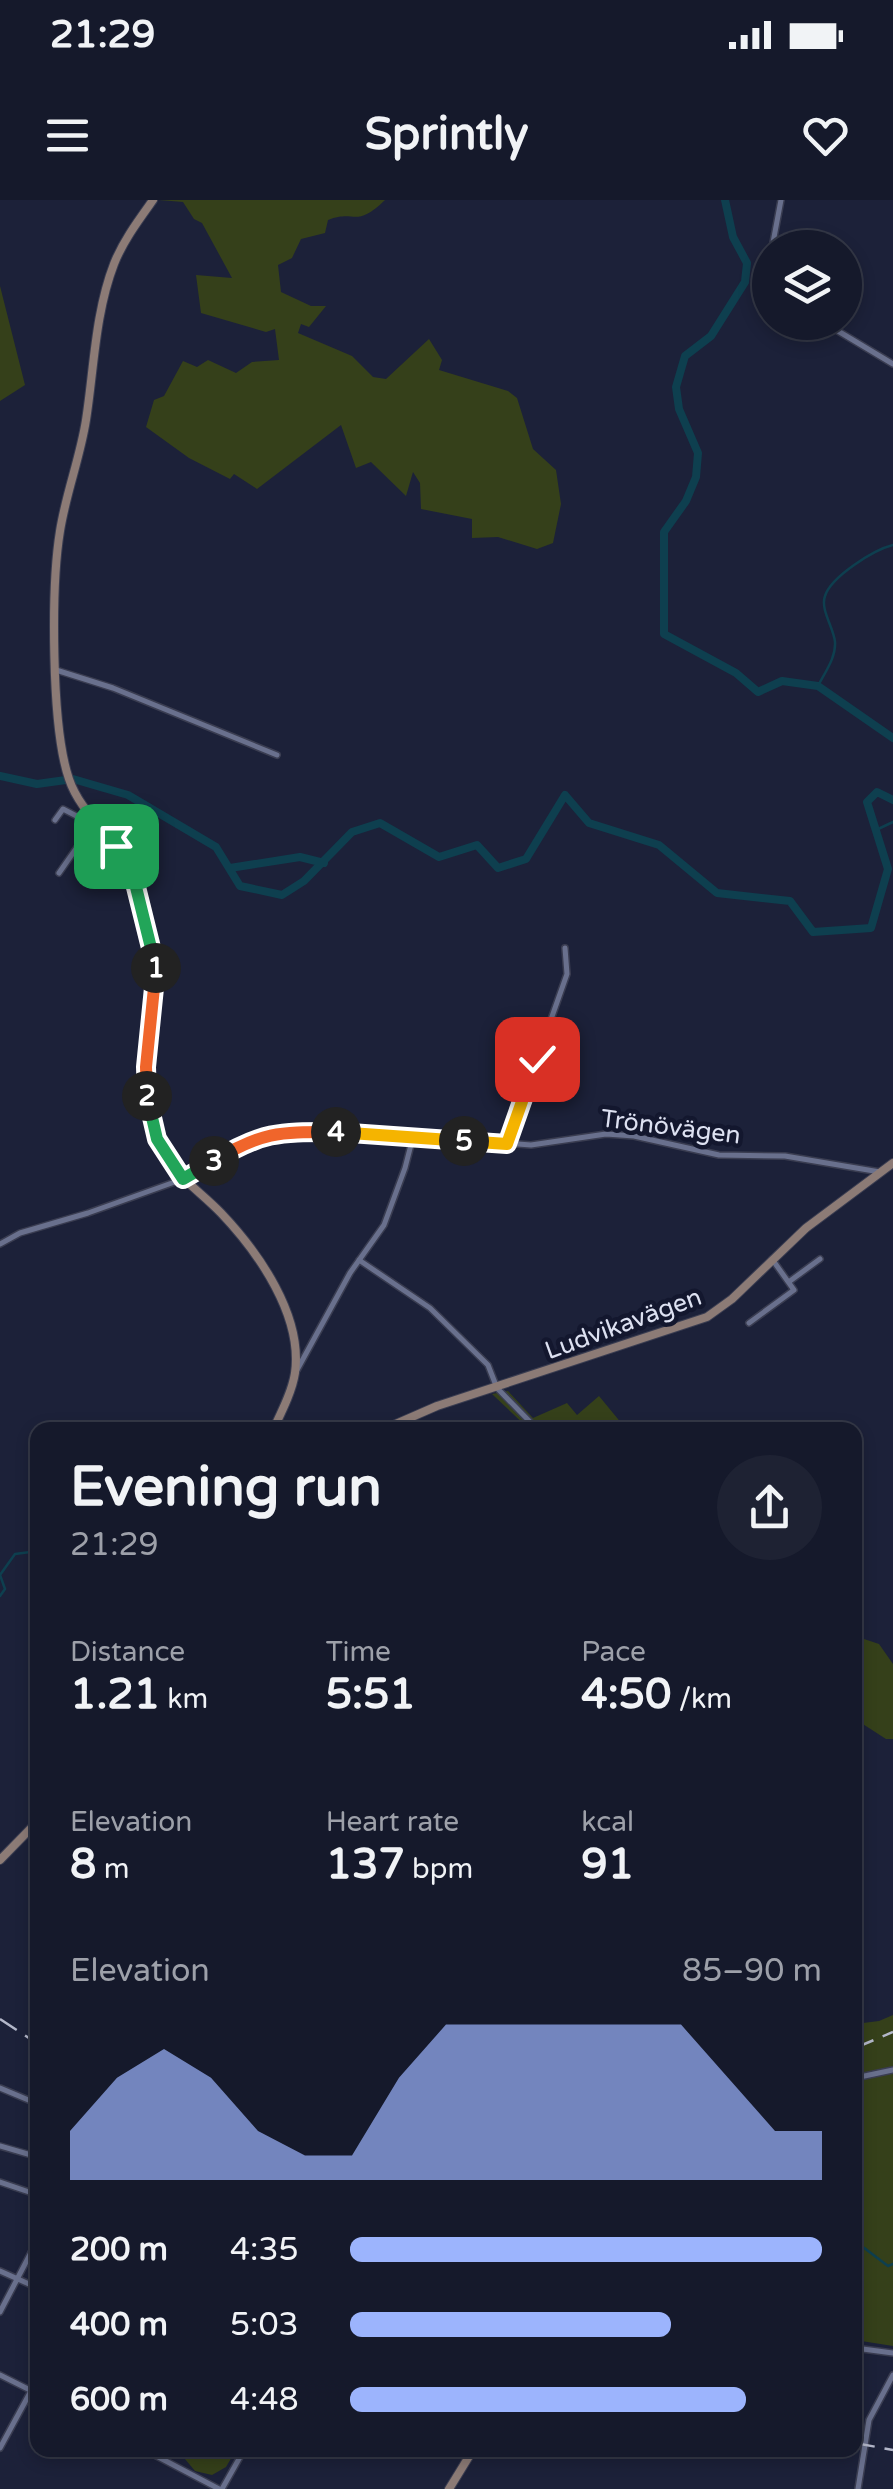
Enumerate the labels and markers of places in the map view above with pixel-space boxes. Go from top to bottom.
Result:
pin [74,804,159,889]
pin: 1 [131,943,181,993]
pin [495,1017,580,1102]
pin: 2 [122,1071,172,1121]
pin: 4 [311,1107,361,1157]
pin: 5 [439,1116,489,1166]
pin: 3 [189,1136,239,1186]

